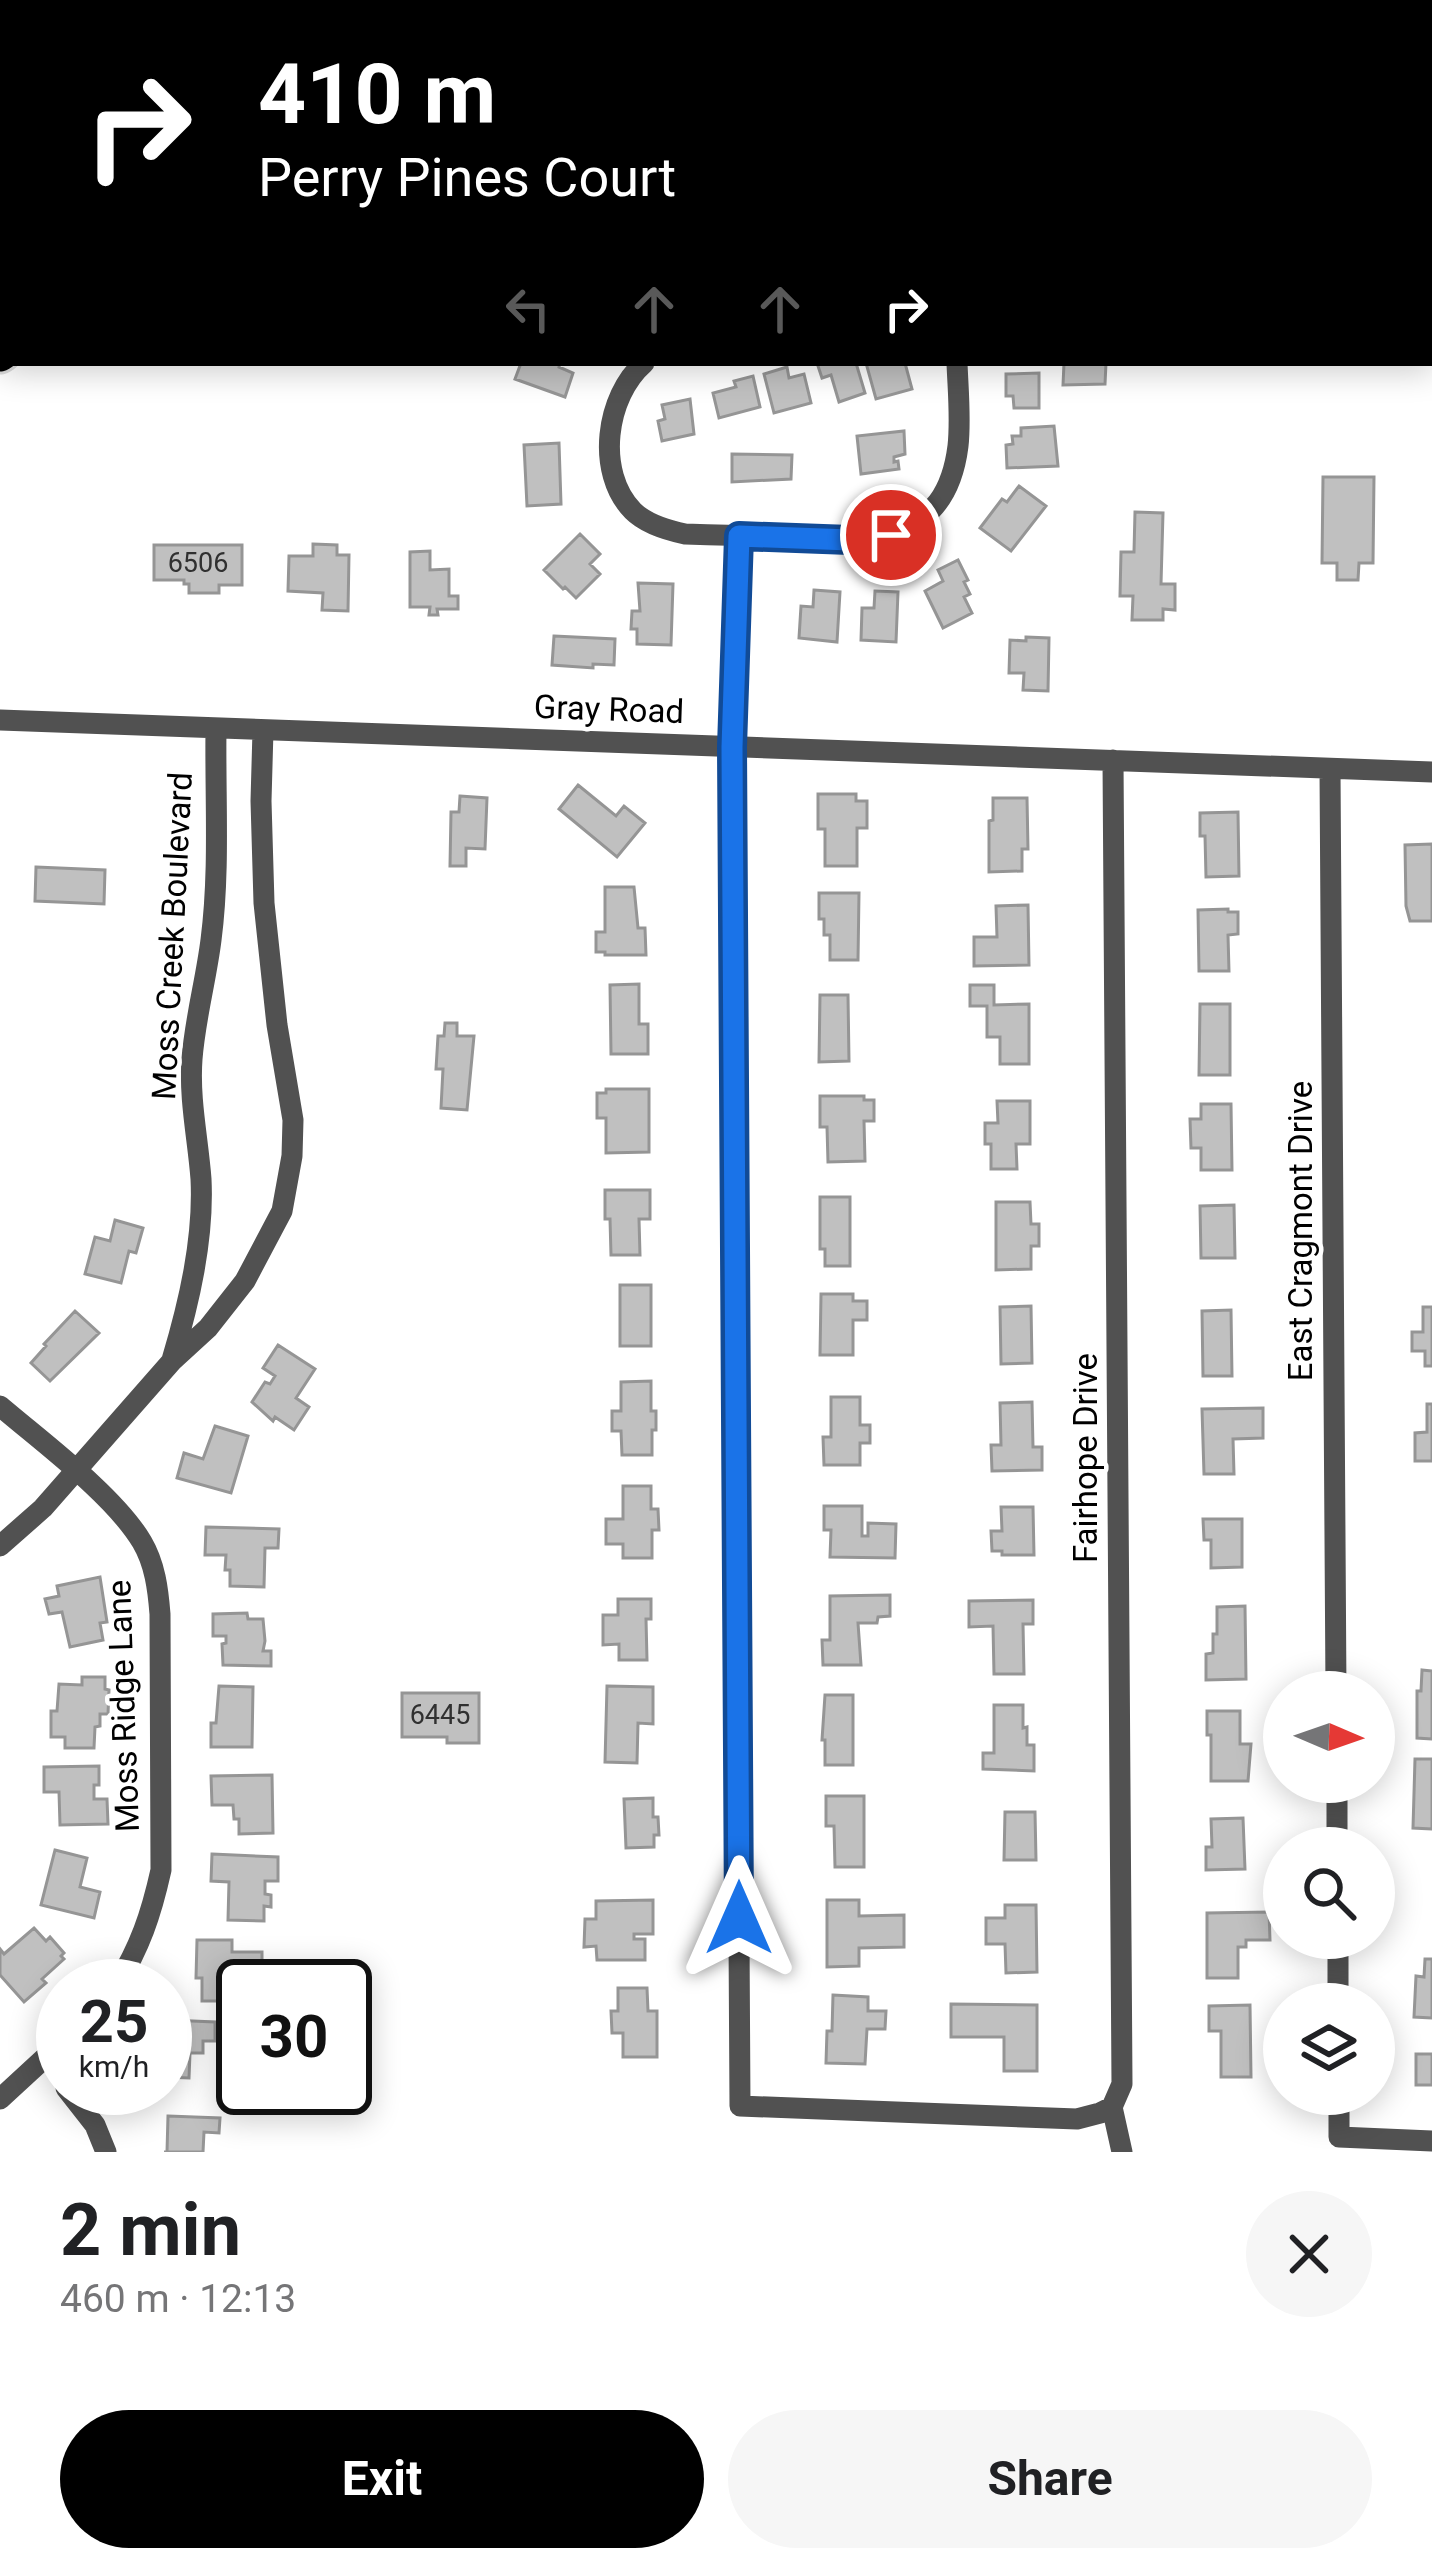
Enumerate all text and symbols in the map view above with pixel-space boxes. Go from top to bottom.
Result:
text: 410 m [258,45,496,144]
icon: right [60,48,216,204]
text: Perry Pines Court [258,146,676,209]
icon: left [495,276,561,342]
icon: ahead [621,276,687,342]
icon: ahead [747,276,813,342]
icon: right [873,276,939,342]
pin [840,484,942,586]
icon: arrive [858,502,924,568]
house number: 6506 [168,547,228,579]
street label: Gray Road [533,687,685,731]
street label: Moss Creek Boulevard [144,771,200,1101]
street label: East Cragmont Drive [1281,1081,1320,1381]
street label: Fairhope Drive [1066,1353,1105,1563]
street label: Moss Ridge Lane [99,1579,147,1833]
north arrow [1263,1671,1395,1803]
map controls [1263,1671,1395,2115]
house number: 6445 [410,1699,470,1731]
button: search [1263,1827,1395,1959]
position arrow [676,1855,802,1981]
speed limit sign: 30 [216,1959,372,2115]
button: layers [1263,1983,1395,2115]
text: 25 [80,1986,148,2057]
text: km/h [79,2049,149,2084]
text: 2 min [60,2188,241,2273]
button: close [1246,2191,1372,2317]
text: 460 m · 12:13 [60,2276,296,2322]
button: Exit [60,2410,704,2548]
button: Share [728,2410,1372,2548]

